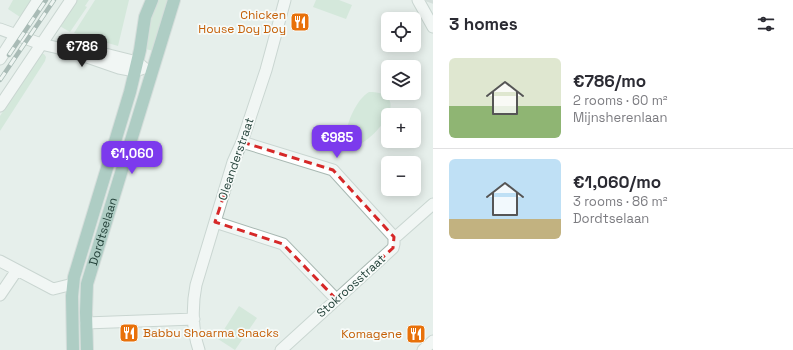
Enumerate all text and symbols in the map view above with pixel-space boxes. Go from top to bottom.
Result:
place label: Chicken House Doy Doy [198,7,286,37]
restaurant icon: Chicken House Doy Doy [289,11,311,33]
map controls [381,12,421,196]
button: locate [381,12,421,52]
text: 3 homes [449,13,518,35]
icon: filters [755,13,777,35]
pin: €786 [58,34,106,68]
text: €786 [66,38,98,55]
button: layers [381,60,421,100]
text: €786/mo [573,70,646,92]
icon: home [481,74,529,122]
text: 2 rooms · 60 m² [573,92,668,109]
button: + [381,108,421,148]
text: Mijnsherenlaan [573,109,668,126]
street label: Oleanderstraat [214,115,258,203]
pin: €985 [313,125,361,159]
text: €985 [321,129,353,146]
pin: €1,060 [99,141,165,175]
text: €1,060 [110,145,154,162]
button: − [381,156,421,196]
text: €1,060/mo [573,171,661,193]
icon: home [481,175,529,223]
text: 3 rooms · 86 m² [573,193,667,210]
street label: Dordtselaan [85,195,121,268]
text: Dordtselaan [573,210,649,227]
street label: Stokroosstraat [313,251,389,321]
restaurant icon: Babbu Shoarma Snacks [118,322,140,344]
restaurant icon: Komagene [405,323,427,345]
place label: Babbu Shoarma Snacks [143,325,279,341]
place label: Komagene [341,326,402,342]

